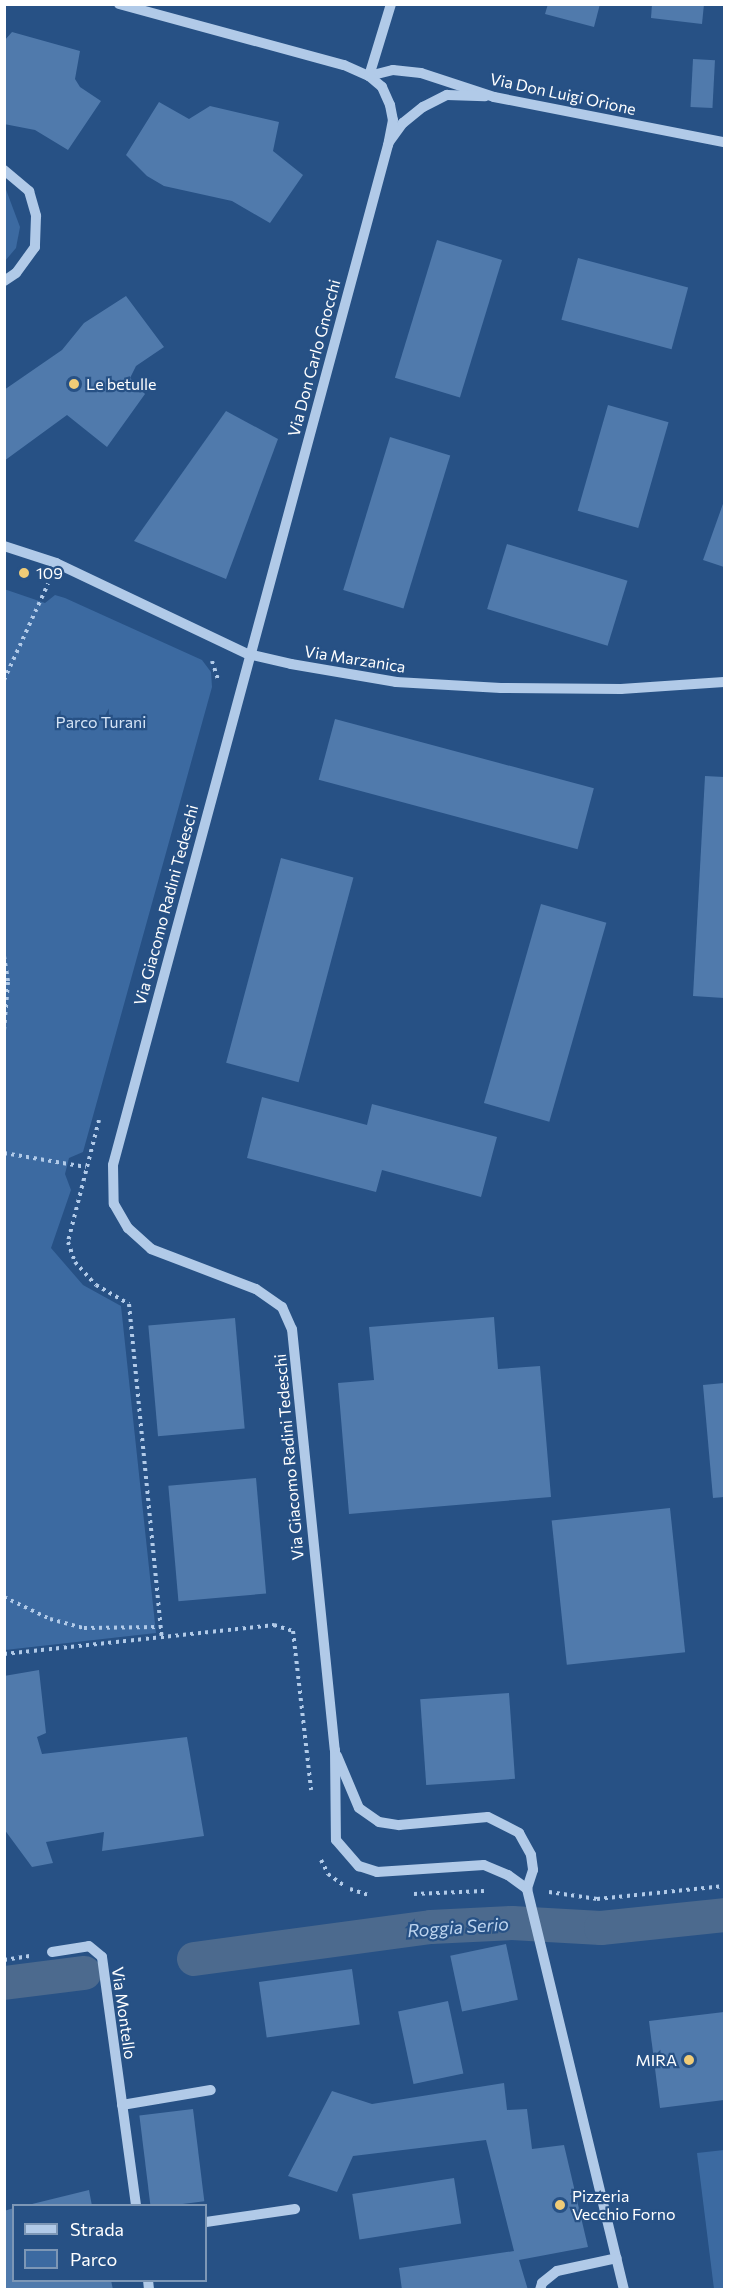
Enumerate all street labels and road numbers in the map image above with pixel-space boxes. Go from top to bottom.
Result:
street label: Via Don Luigi Orione [488,69,638,119]
street label: Via Don Carlo Gnocchi [284,277,344,439]
street label: Via Marzanica [303,642,407,676]
street label: Via Giacomo Radini Tedeschi [130,802,202,1008]
street label: Via Giacomo Radini Tedeschi [270,1353,308,1561]
street label: Via Montello [108,1966,140,2060]

